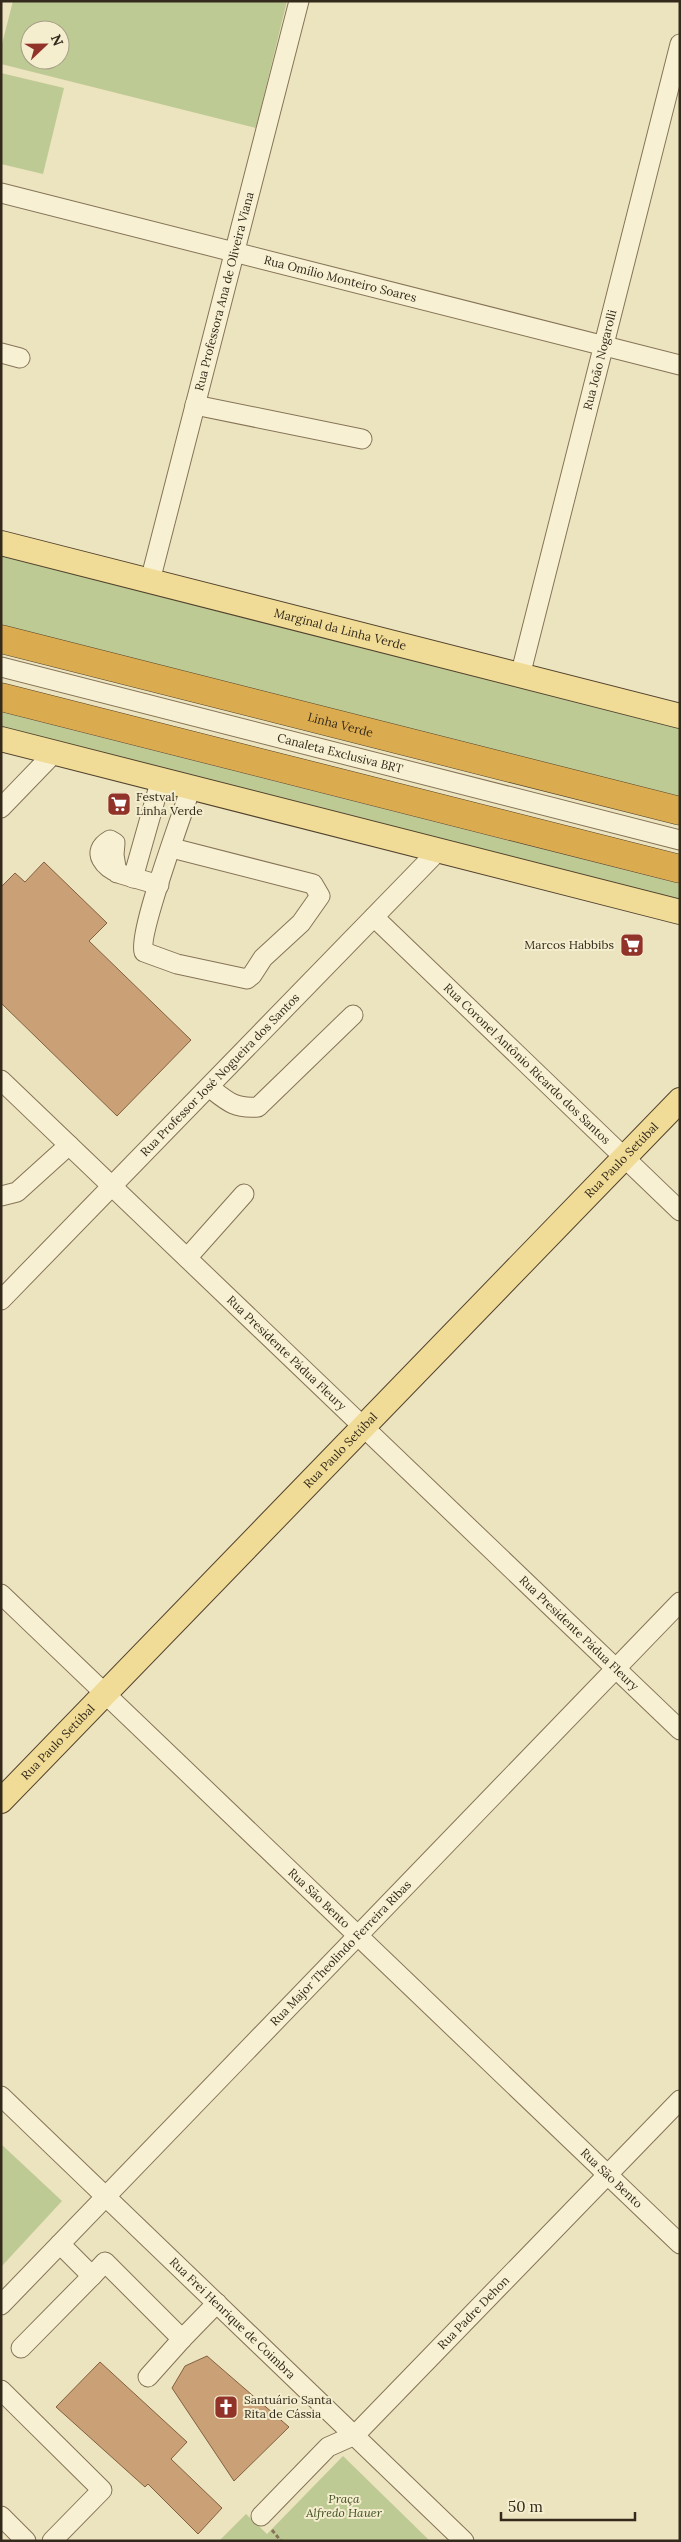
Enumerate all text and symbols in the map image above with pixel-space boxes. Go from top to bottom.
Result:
north arrow [20,20,70,70]
text: N [47,32,67,49]
street label: Rua Professora Ana de Oliveira Viana [191,190,257,392]
street label: Rua Omílio Monteiro Soares [263,252,419,305]
street label: Rua João Nogarolli [580,308,619,412]
street label: Marginal da Linha Verde [273,605,409,653]
street label: Linha Verde [306,709,375,740]
street label: Canaleta Exclusiva BRT [276,730,405,776]
place label: Festval Linha Verde [136,789,203,818]
supermarket icon: Festval Linha Verde [106,791,132,817]
supermarket icon: Marcos Habbibs [619,932,645,958]
place label: Marcos Habbibs [524,937,614,952]
street label: Rua Coronel Antônio Ricardo dos Santos [441,980,614,1147]
street label: Rua Professor José Nogueira dos Santos [137,990,303,1159]
street label: Rua Paulo Setúbal [581,1119,661,1201]
street label: Rua Presidente Pádua Fleury [224,1292,350,1414]
street label: Rua Paulo Setúbal [300,1409,380,1491]
street label: Rua Presidente Pádua Fleury [516,1572,643,1694]
street label: Rua Paulo Setúbal [18,1701,98,1783]
street label: Rua São Bento [285,1865,353,1931]
street label: Rua Major Theolindo Ferreira Ribas [267,1877,414,2029]
street label: Rua São Bento [578,2145,646,2211]
street label: Rua Frei Henrique de Coimbra [167,2254,299,2382]
street label: Rua Padre Dehon [434,2273,512,2352]
place label: Santuário Santa Rita de Cássia [244,2392,332,2421]
church icon: Santuário Santa Rita de Cássia [213,2394,239,2420]
scale bar [501,2490,635,2522]
park label: Praça Alfredo Hauer [305,2491,382,2520]
text: 50 m [508,2497,543,2516]

